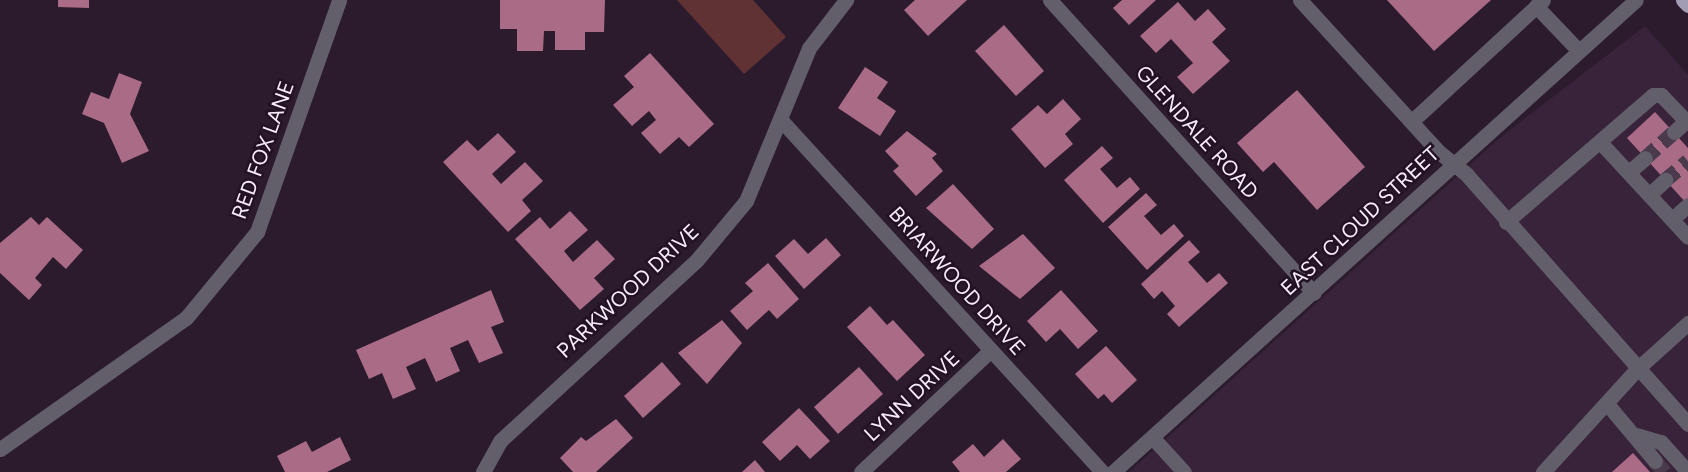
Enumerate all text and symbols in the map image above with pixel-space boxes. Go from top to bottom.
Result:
street label: GLENDALE ROAD [1130,60,1264,204]
street label: RED FOX LANE [226,78,300,222]
street label: EAST CLOUD STREET [1276,141,1444,301]
street label: BRIARWOOD DRIVE [884,201,1030,361]
street label: PARKWOOD DRIVE [552,219,704,363]
street label: LYNN DRIVE [859,345,965,447]

